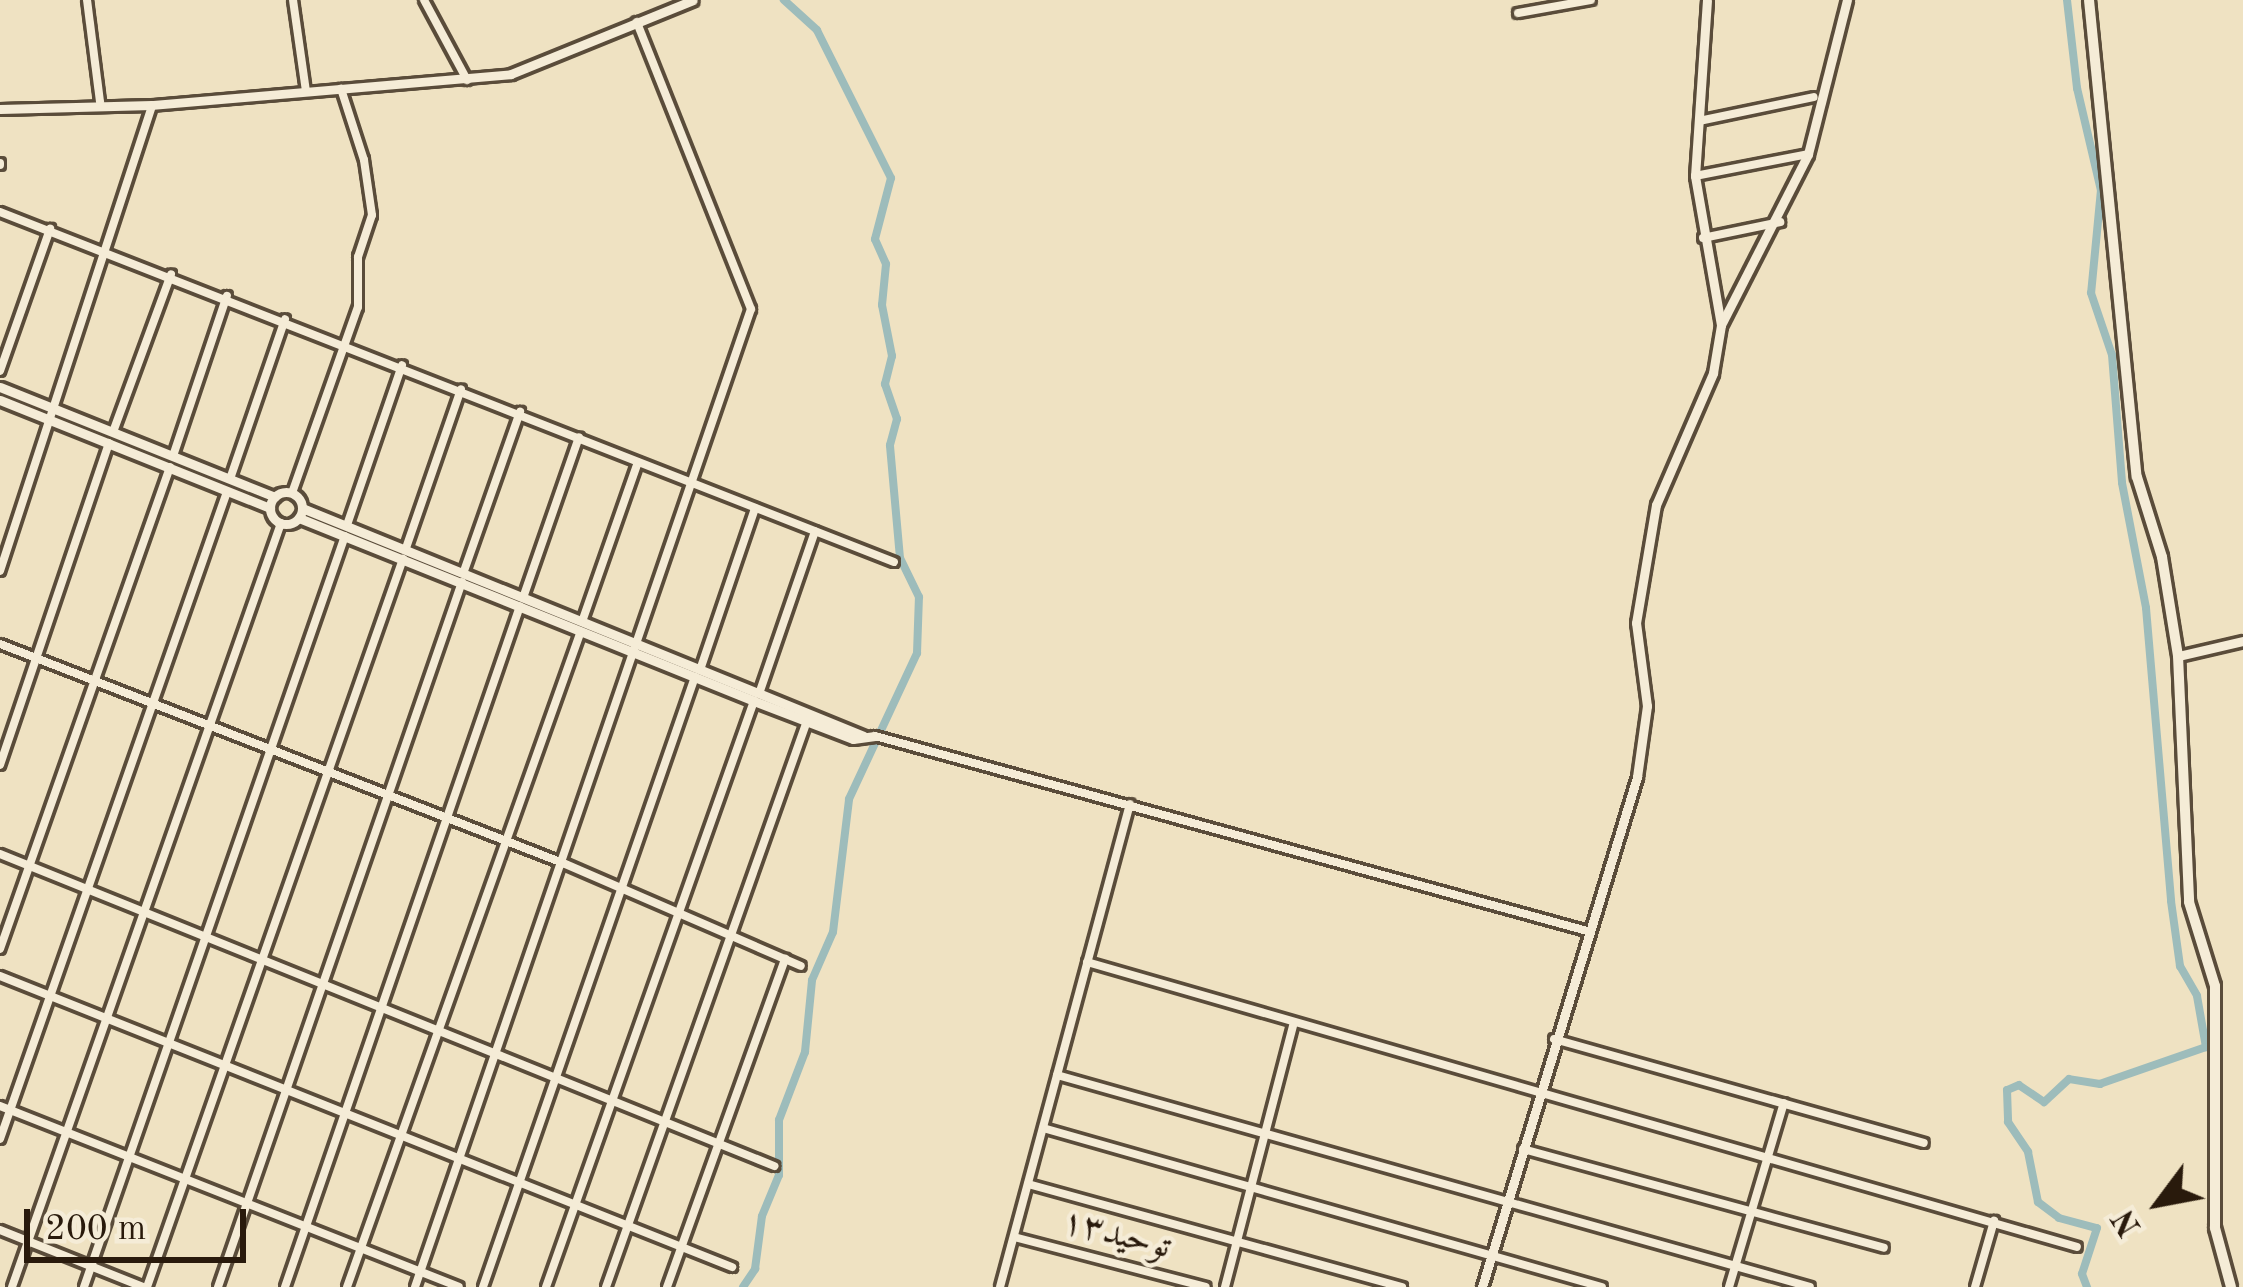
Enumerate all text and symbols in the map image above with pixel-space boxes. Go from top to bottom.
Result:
north arrow [2099,1143,2219,1263]
scale bar [30,1185,252,1259]
street label: توحید۱۳ [1057,1202,1175,1270]
text: N [2107,1203,2149,1242]
text: 200 m [45,1212,146,1248]

